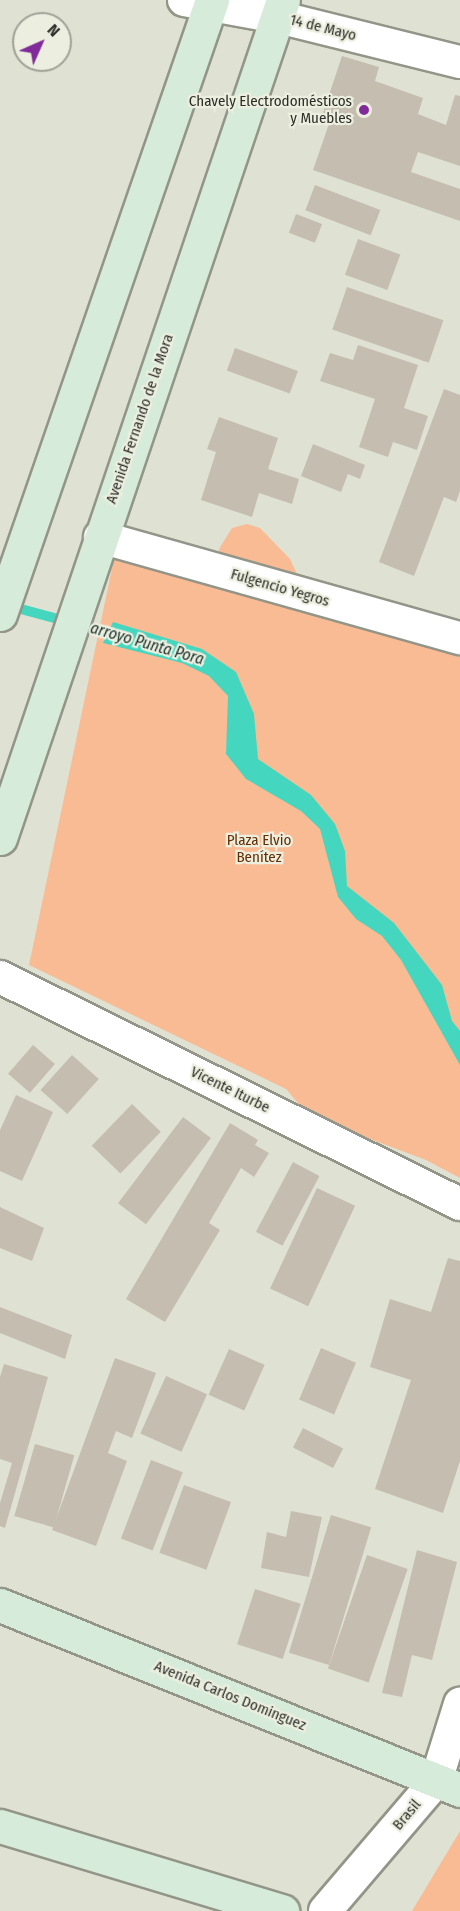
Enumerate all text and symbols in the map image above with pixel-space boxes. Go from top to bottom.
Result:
street label: 14 de Mayo [288,11,358,45]
north arrow [12,12,72,72]
text: N [44,20,64,40]
place label: Chavely Electrodomésticos y Muebles [189,92,352,127]
marker: Chavely Electrodomésticos y Muebles [357,103,371,117]
street label: Avenida Fernando de la Mora [102,332,178,506]
street label: Fulgencio Yegros [229,565,331,611]
water label: arroyo Punta Pora [88,619,206,669]
park label: Plaza Elvio Benítez [227,831,291,866]
street label: Vicente Iturbe [188,1063,272,1117]
street label: Avenida Carlos Dominguez [151,1657,309,1735]
street label: Brasil [389,1796,425,1834]

